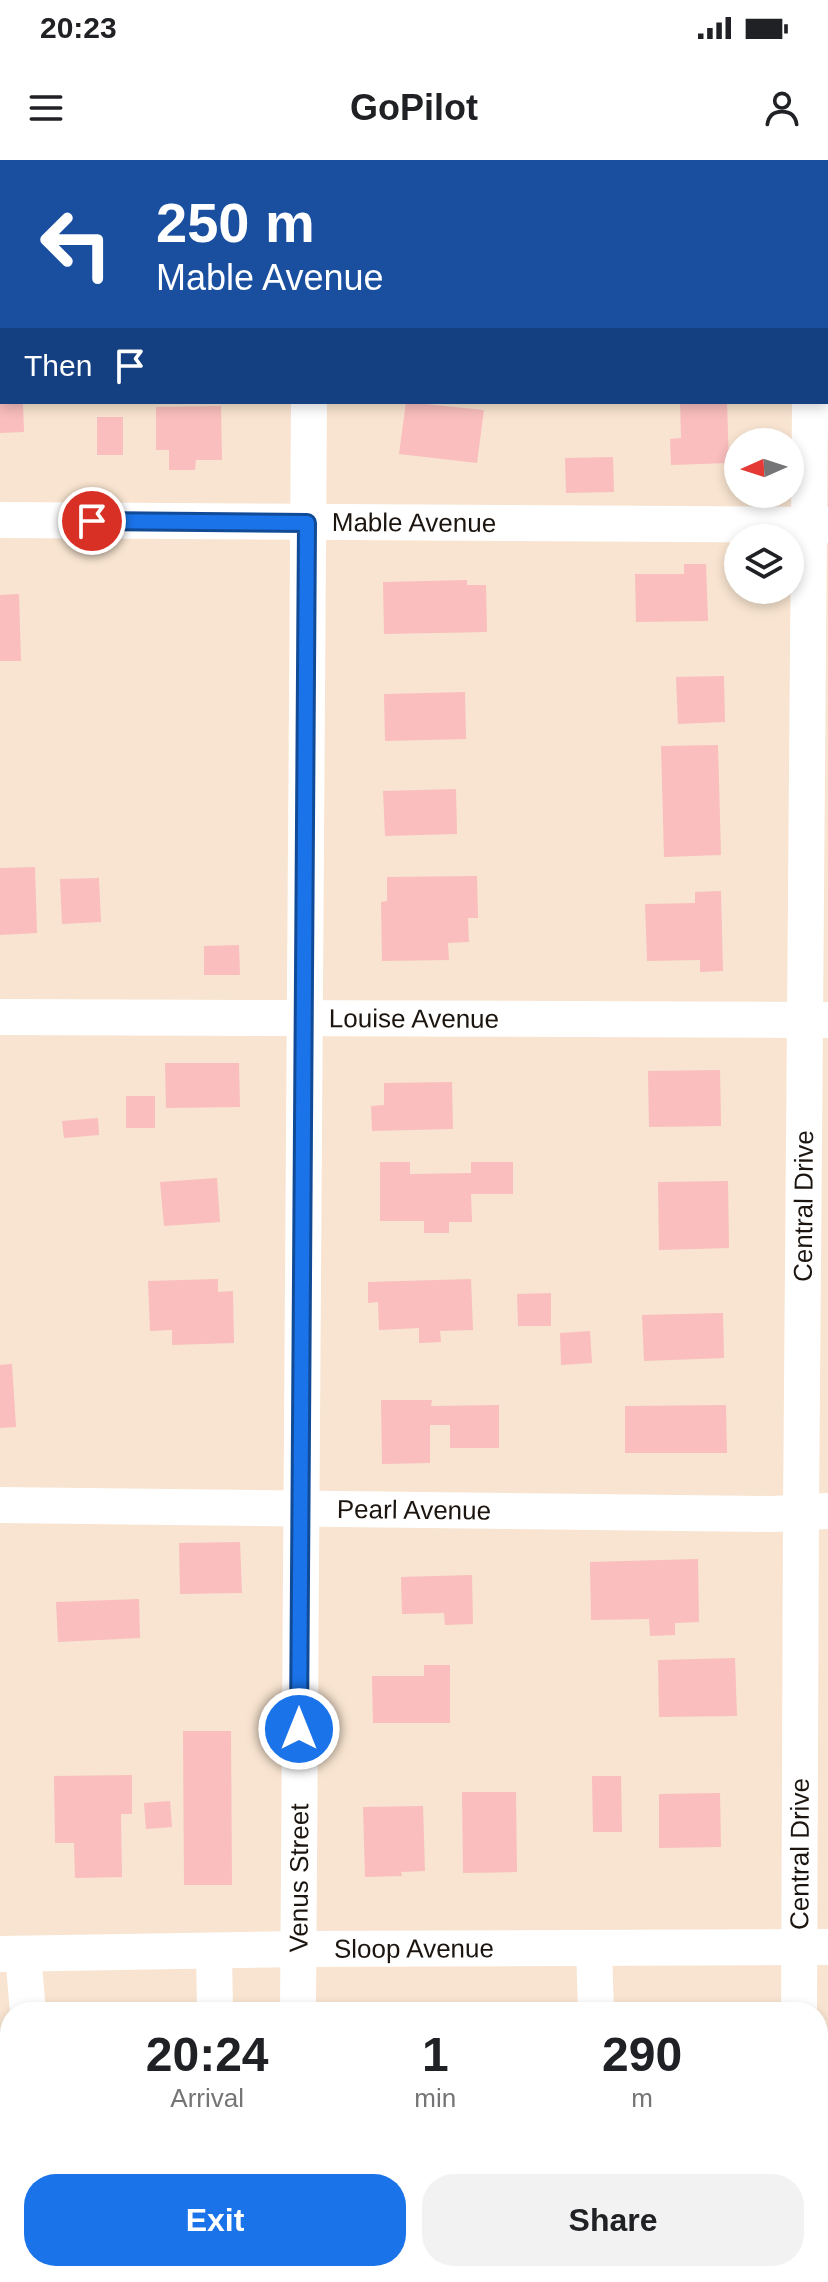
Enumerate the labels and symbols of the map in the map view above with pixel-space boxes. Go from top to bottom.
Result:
north arrow [724,428,804,508]
pin [58,487,126,555]
street label: Mable Avenue [332,507,496,538]
street label: Louise Avenue [329,1003,499,1034]
street label: Central Drive [788,1130,819,1282]
street label: Pearl Avenue [337,1494,491,1526]
position arrow [257,1687,341,1771]
street label: Central Drive [784,1778,815,1930]
street label: Venus Street [283,1803,314,1953]
street label: Sloop Avenue [334,1933,494,1964]

